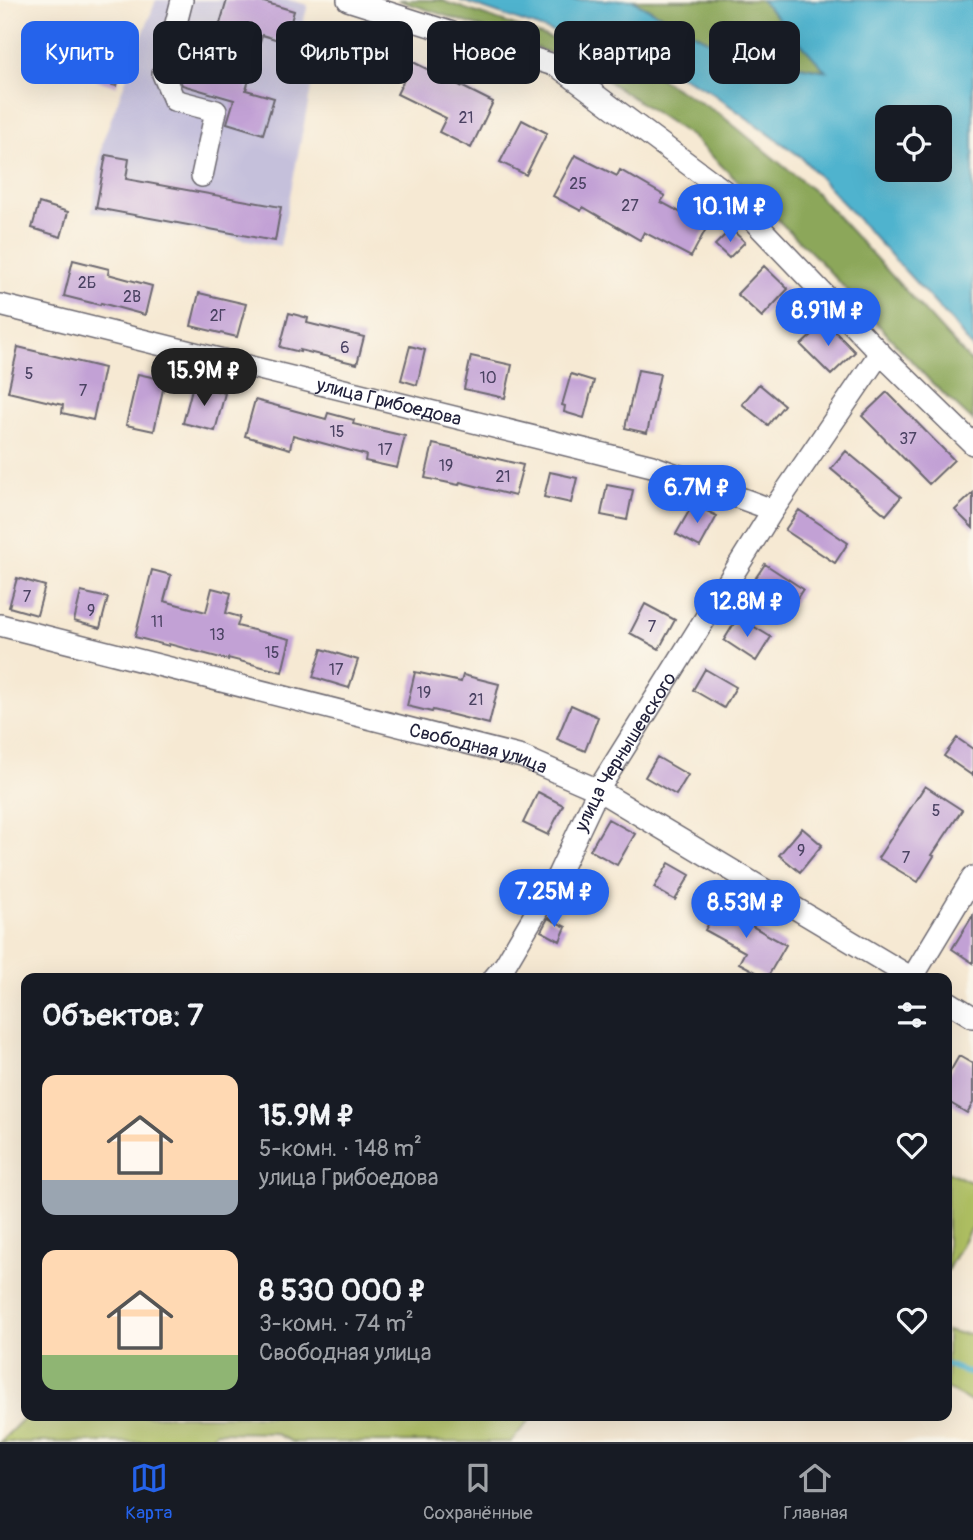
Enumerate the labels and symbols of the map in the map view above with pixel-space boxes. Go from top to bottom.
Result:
house number: 21 [458,108,474,128]
house number: 25 [569,174,587,194]
pin: 10.1M ₽ [665,184,795,244]
house number: 27 [621,196,639,216]
house number: 2Б [78,273,96,293]
house number: 2В [123,287,141,307]
pin: 8.91M ₽ [763,288,893,348]
house number: 2Г [210,306,226,326]
house number: 6 [340,338,350,358]
pin: 15.9M ₽ [139,348,269,408]
house number: 5 [25,364,33,384]
house number: 10 [479,368,497,388]
street label: улица Грибоедова [313,372,464,432]
house number: 7 [79,381,88,401]
house number: 15 [330,422,344,442]
house number: 37 [899,429,917,449]
house number: 17 [378,440,393,460]
house number: 19 [439,456,453,476]
pin: 6.7M ₽ [640,466,754,525]
house number: 21 [495,467,511,487]
pin: 12.8M ₽ [682,580,812,639]
house number: 7 [23,587,32,607]
house number: 9 [87,601,95,621]
house number: 11 [151,612,163,632]
house number: 7 [648,617,657,637]
house number: 13 [209,625,225,645]
house number: 15 [265,643,279,663]
house number: 17 [329,660,344,680]
street label: улица Чернышевского [569,668,682,836]
house number: 19 [417,683,431,703]
house number: 21 [468,690,484,710]
street label: Свободная улица [407,718,551,780]
house number: 5 [932,801,940,821]
house number: 9 [797,841,805,861]
house number: 7 [902,848,911,868]
pin: 7.25M ₽ [489,870,619,929]
pin: 8.53M ₽ [681,880,811,940]

